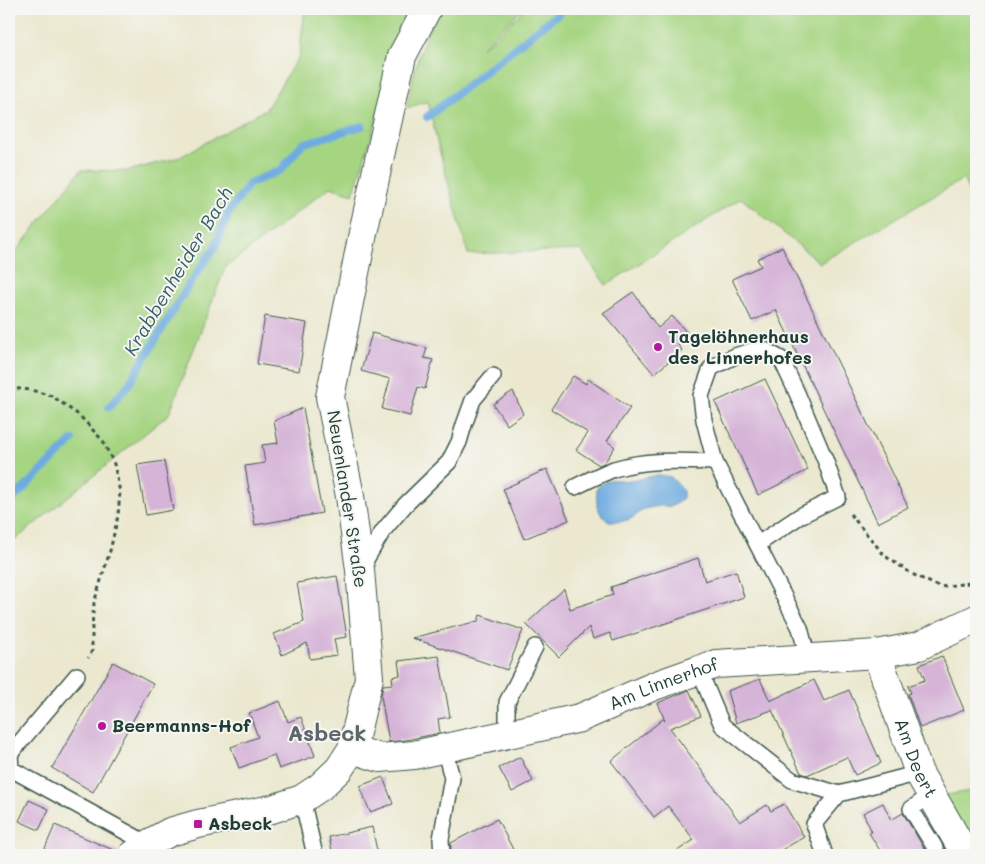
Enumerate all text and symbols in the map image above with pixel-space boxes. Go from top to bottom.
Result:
water label: Krabbenheider Bach [117,182,238,360]
place label: Tagelöhnerhaus des Linnerhofes [668,324,812,369]
marker: Tagelöhnerhaus des Linnerhofes [652,341,664,353]
street label: Neuenlander Straße [322,408,374,589]
street label: Am Linnerhof [605,651,722,715]
place label: Beermanns-Hof [112,713,251,737]
street label: Am Deert [890,715,944,802]
district label: Asbeck [288,718,366,747]
marker: Beermanns-Hof [96,720,108,732]
place label: Asbeck [208,811,272,835]
marker: Asbeck [192,818,204,830]

